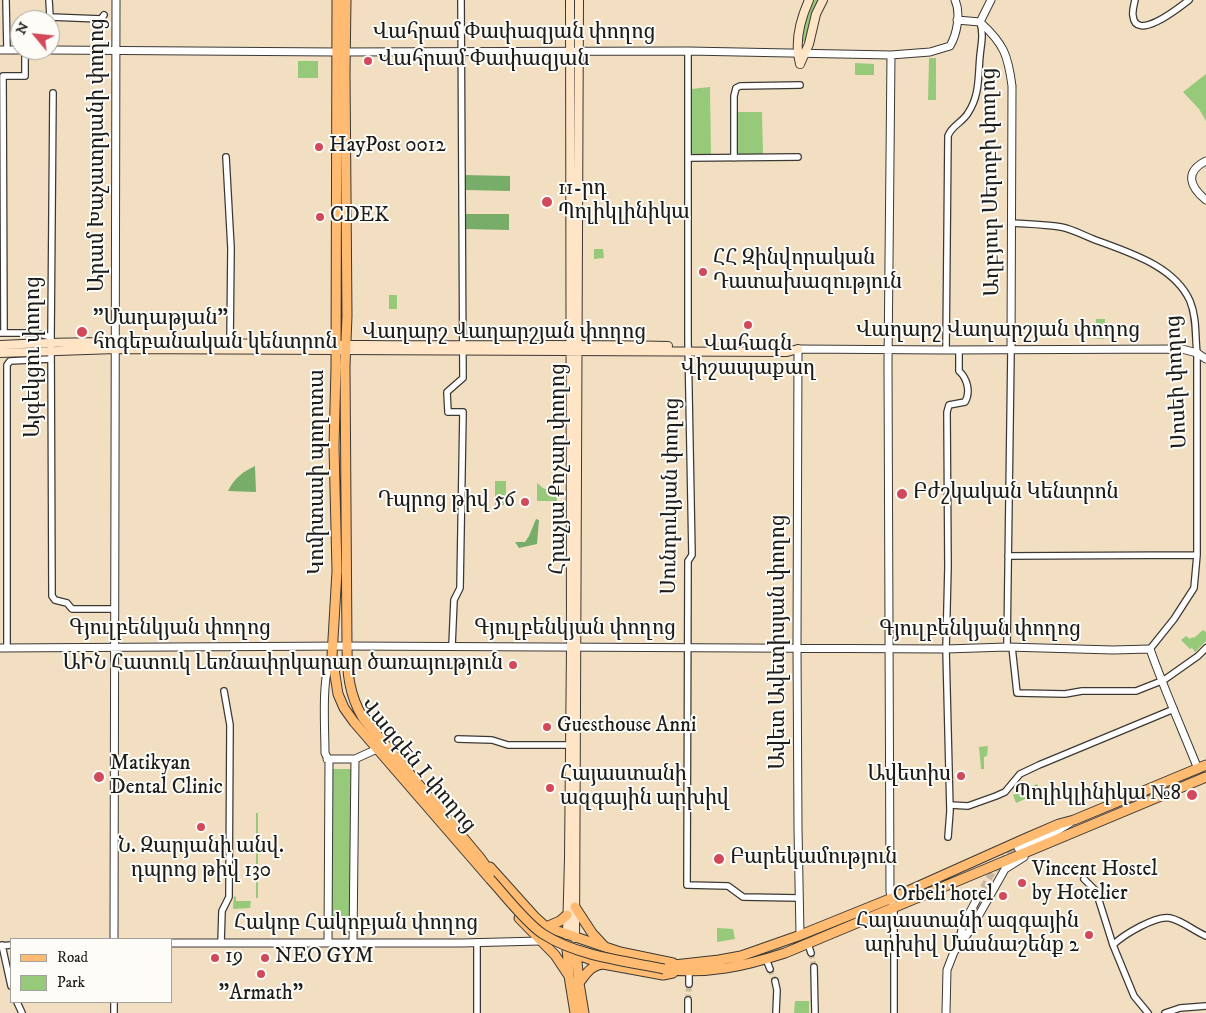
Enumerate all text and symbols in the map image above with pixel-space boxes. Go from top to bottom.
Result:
north arrow [10,10,60,60]
street label: Արամ Խաչատրյանի փողոց [86,18,112,292]
text: N [12,19,33,38]
street label: Վահրամ Փափազյան փողոց [373,21,655,47]
place label: Վահրամ Փափազյան [378,48,589,74]
marker: Վահրամ Փափազյան [362,55,374,67]
street label: Աղբյուր Սերոբի փողոց [977,67,1007,297]
place label: HayPost 0012 [329,134,446,160]
marker: HayPost 0012 [313,141,325,153]
place label: 11-րդ Պոլիկլինիկա [558,177,690,227]
marker: 11-րդ Պոլիկլինիկա [540,195,554,209]
place label: CDEK [330,204,389,230]
marker: CDEK [314,211,326,223]
place label: ՀՀ Զինվորական Դատախազություն [713,247,902,297]
marker: ՀՀ Զինվորական Դատախազություն [697,266,709,278]
street label: Այգեկցու փողոց [22,276,48,438]
place label: "Մադաթյան" հոգեբանական կենտրոն [93,307,337,357]
street label: Սոսեի փողոց [1162,315,1194,449]
marker: Վահագն Վիշապաքաղ [742,319,754,331]
street label: Վաղարշ Վաղարշյան փողոց [856,319,1140,345]
street label: Վաղարշ Վաղարշյան փողոց [362,321,646,347]
marker: "Մադաթյան" հոգեբանական կենտրոն [75,325,89,339]
place label: Վահագն Վիշապաքաղ [680,333,816,383]
street label: Հրաչյա Քոչար փողոց [547,363,573,575]
street label: Կոմիտասի պողոտա [306,369,332,575]
street label: Սունդուկյան փողոց [658,397,686,595]
place label: Բժշկական Կենտրոն [913,481,1119,507]
marker: Բժշկական Կենտրոն [895,487,909,501]
place label: Դպրոց թիվ 56 [378,489,515,515]
marker: Դպրոց թիվ 56 [519,496,531,508]
street label: Ավետ Ավետիսյան փողոց [767,514,793,770]
street label: Գյուլբենկյան փողոց [69,617,271,643]
street label: Գյուլբենկյան փողոց [474,617,676,643]
street label: Գյուլբենկյան փողոց [879,618,1081,644]
place label: ԱԻՆ Հատուկ Լեռնափրկարար ծառայություն [63,652,503,678]
marker: ԱԻՆ Հատուկ Լեռնափրկարար ծառայություն [507,659,519,671]
street label: Վազգեն I փողոց [354,694,480,838]
place label: Guesthouse Anni [557,714,696,740]
marker: Guesthouse Anni [541,721,553,733]
place label: Matikyan Dental Clinic [110,752,223,802]
place label: Հայաստանի ազգային արխիվ [560,763,729,813]
place label: Ավետիս [867,763,951,789]
marker: Matikyan Dental Clinic [92,770,106,784]
marker: Ավետիս [955,770,967,782]
marker: Հայաստանի ազգային արխիվ [544,782,556,794]
place label: Պոլիկլինիկա №8 [1014,782,1181,808]
marker: Պոլիկլինիկա №8 [1185,788,1199,802]
marker: Ն. Զարյանի անվ. դպրոց թիվ 130 [195,821,207,833]
place label: Ն. Զարյանի անվ. դպրոց թիվ 130 [118,835,284,885]
place label: Բարեկամություն [730,846,897,872]
marker: Բարեկամություն [712,852,726,866]
place label: Vincent Hostel by Hotelier [1032,858,1158,908]
marker: Vincent Hostel by Hotelier [1016,877,1028,889]
place label: Orbeli hotel [893,883,993,909]
marker: Orbeli hotel [997,890,1009,902]
place label: Հայաստանի ազգային արխիվ Մասնաշենք 2 [856,910,1079,960]
street label: Հակոբ Հակոբյան փողոց [234,912,478,938]
marker: Հայաստանի ազգային արխիվ Մասնաշենք 2 [1083,929,1095,941]
legend [10,938,172,1003]
place label: 19 [225,945,243,971]
place label: NEO GYM [275,945,374,971]
text: Road [57,948,88,967]
marker: 19 [209,952,221,964]
marker: NEO GYM [259,952,271,964]
marker: "Armath" [255,968,267,980]
text: Park [57,973,85,992]
place label: "Armath" [219,982,303,1008]

